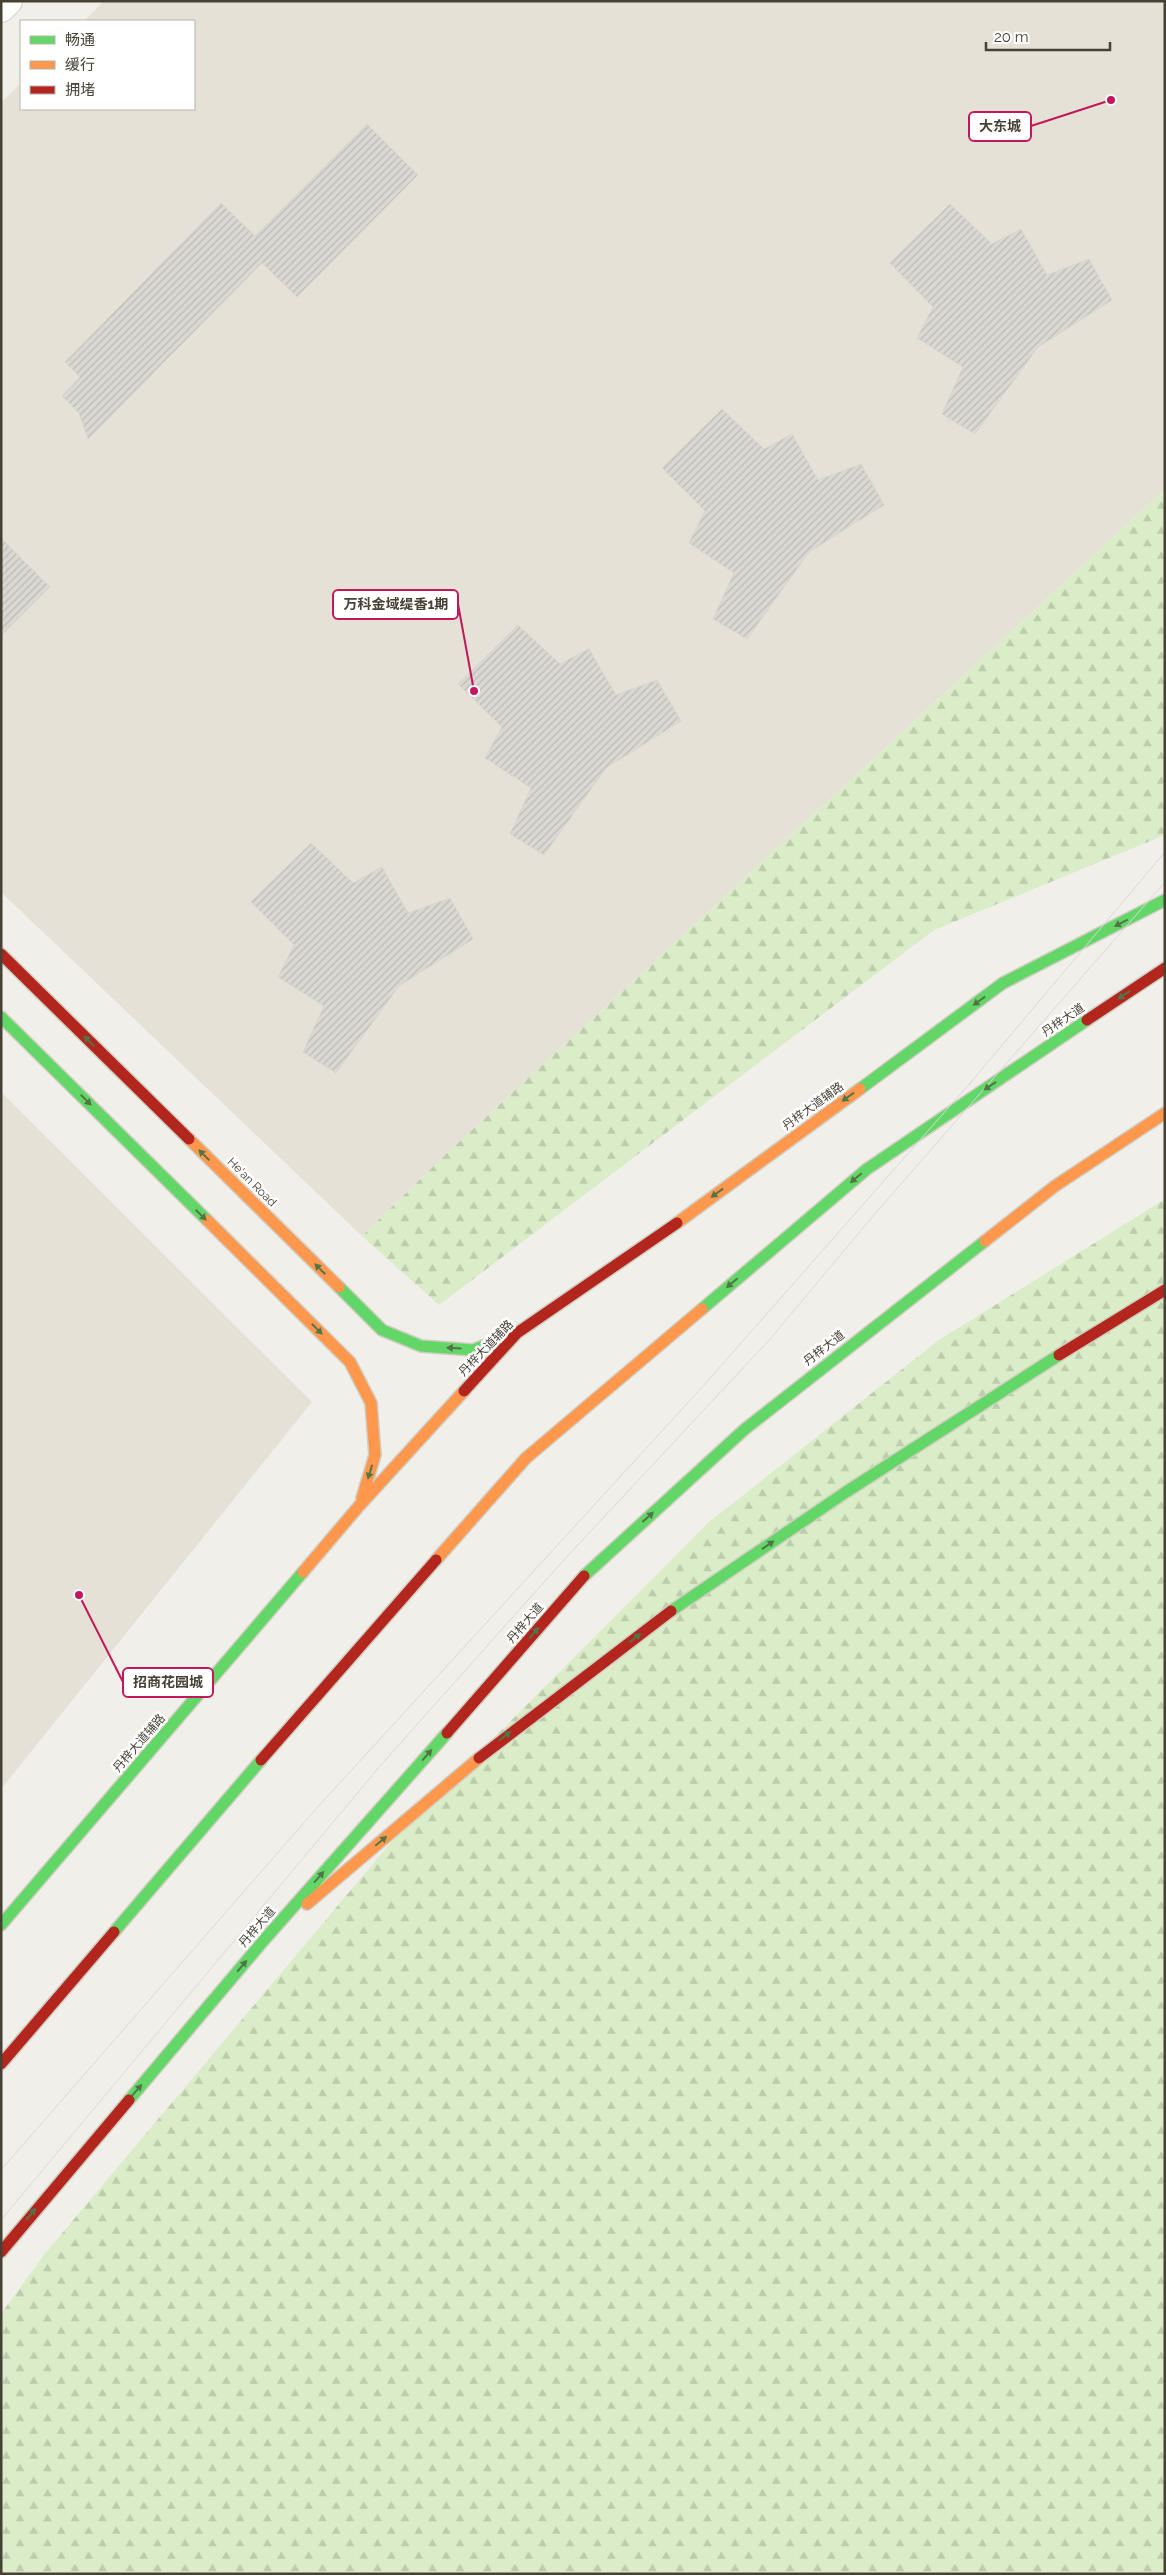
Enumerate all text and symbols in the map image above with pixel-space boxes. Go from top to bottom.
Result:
legend [20,20,195,110]
scale bar [986,20,1110,52]
text: 20 m [994,28,1029,46]
text: 畅通 [65,31,95,49]
text: 缓行 [65,56,95,74]
text: 拥堵 [65,81,95,99]
callout: 大东城 [969,112,1031,141]
text: 大东城 [979,118,1021,134]
callout: 万科金域缇香1期 [333,590,458,619]
text: 万科金域缇香1期 [344,596,448,612]
one-way arrow [1114,919,1129,927]
one-way arrow [1118,990,1131,1000]
one-way arrow [973,995,986,1006]
street label: 丹梓大道 [1039,1001,1087,1039]
one-way arrow [83,1035,95,1047]
street label: 丹梓大道辅路 [780,1079,846,1133]
one-way arrow [983,1081,996,1091]
one-way arrow [841,1092,855,1102]
one-way arrow [79,1094,91,1106]
one-way arrow [199,1149,211,1161]
street label: He'an Road [225,1155,279,1209]
one-way arrow [850,1172,862,1184]
one-way arrow [711,1188,724,1198]
one-way arrow [195,1209,207,1221]
one-way arrow [314,1263,326,1275]
one-way arrow [726,1278,739,1289]
street label: 丹梓大道辅路 [456,1317,516,1379]
one-way arrow [310,1323,322,1335]
street label: 丹梓大道 [801,1328,847,1368]
one-way arrow [446,1344,462,1352]
one-way arrow [365,1464,373,1479]
one-way arrow [641,1512,654,1523]
one-way arrow [762,1540,775,1550]
street label: 丹梓大道 [504,1600,546,1646]
one-way arrow [528,1628,540,1640]
one-way arrow [628,1633,641,1644]
callout: 招商花园城 [123,1668,213,1697]
text: 招商花园城 [133,1674,203,1690]
street label: 丹梓大道辅路 [110,1711,168,1775]
one-way arrow [498,1731,512,1741]
one-way arrow [421,1750,433,1762]
one-way arrow [375,1835,388,1846]
one-way arrow [314,1871,325,1884]
street label: 丹梓大道 [236,1904,278,1950]
one-way arrow [236,1961,248,1973]
one-way arrow [131,2085,143,2097]
one-way arrow [26,2208,37,2221]

